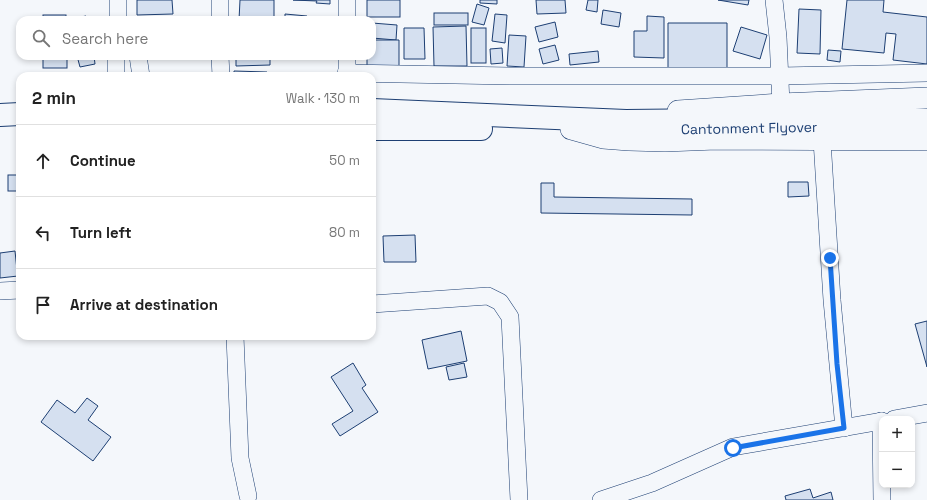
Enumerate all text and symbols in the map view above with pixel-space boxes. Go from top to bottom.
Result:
search box [16,16,376,60]
icon: search [30,27,52,49]
text: Search here [62,29,148,48]
text: 2 min [32,87,76,109]
text: Walk · 130 m [286,90,360,107]
street label: Cantonment Flyover [681,118,817,138]
icon: ahead [32,150,54,172]
text: Continue [70,151,136,170]
text: 50 m [329,152,360,169]
icon: left [32,222,54,244]
text: Turn left [70,223,132,242]
text: 80 m [329,224,360,241]
route end [821,249,839,267]
icon: arrive [32,294,54,316]
text: Arrive at destination [70,295,218,314]
map controls [879,416,915,488]
button: + [879,416,915,452]
route start [724,439,742,457]
button: − [879,452,915,488]

